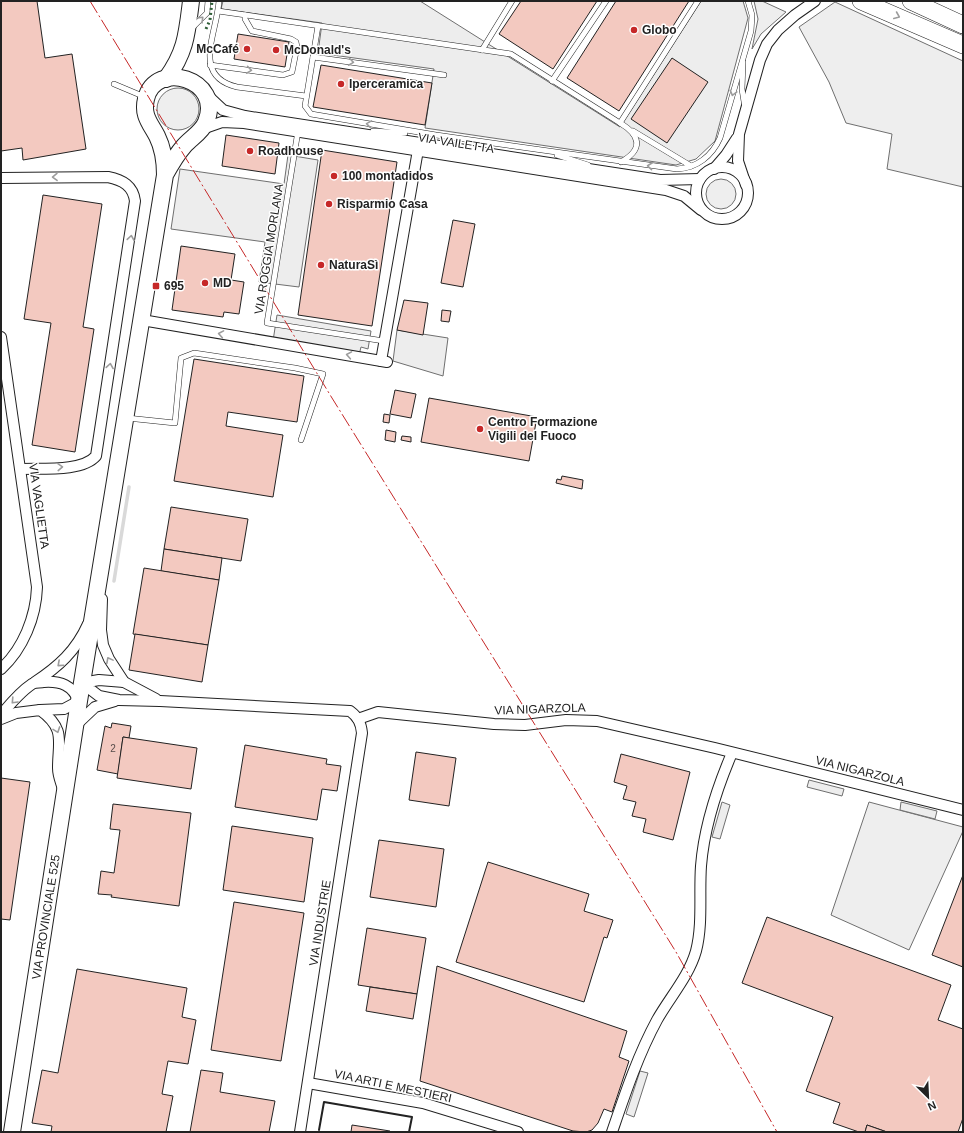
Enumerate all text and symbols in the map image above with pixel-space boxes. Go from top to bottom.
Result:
one-way arrow [893,12,900,20]
one-way arrow [196,16,204,24]
place label: Globo [642,23,677,37]
marker: Globo [629,25,639,35]
place label: McCafé [196,42,239,56]
place label: McDonald's [284,43,351,57]
marker: McCafé [242,44,252,54]
marker: McDonald's [271,45,281,55]
one-way arrow [348,58,355,67]
one-way arrow [246,65,252,74]
place label: Iperceramica [349,77,423,91]
marker: Iperceramica [336,79,346,89]
one-way arrow [729,90,737,96]
one-way arrow [366,120,373,129]
street label: VIA VAILETTA [417,130,495,156]
place label: Roadhouse [258,144,324,158]
marker: Roadhouse [245,146,255,156]
one-way arrow [647,162,653,171]
place label: 100 montadidos [342,169,434,183]
marker: 100 montadidos [329,171,339,181]
one-way arrow [52,173,58,182]
street label: VIA ROGGIA MORLANA [252,183,286,315]
place label: Risparmio Casa [337,197,428,211]
marker: Risparmio Casa [324,199,334,209]
one-way arrow [126,235,135,241]
place label: NaturaSì [329,258,378,272]
marker: NaturaSì [316,260,326,270]
place label: MD [213,276,232,290]
marker: MD [200,278,210,288]
place label: 695 [164,279,184,293]
marker: 695 [151,281,161,291]
one-way arrow [217,330,224,338]
one-way arrow [346,351,352,360]
one-way arrow [106,363,114,369]
place label: Centro Formazione Vigili del Fuoco [488,415,598,443]
marker: Centro Formazione Vigili del Fuoco [475,424,485,434]
street label: VIA VAGLIETTA [26,462,52,550]
one-way arrow [57,463,63,471]
one-way arrow [107,657,114,664]
one-way arrow [57,660,65,667]
one-way arrow [11,696,19,704]
street label: VIA NIGARZOLA [494,700,586,718]
one-way arrow [52,726,60,733]
house number: 2 [110,743,116,754]
street label: VIA NIGARZOLA [814,753,906,789]
street label: VIA PROVINCIALE 525 [29,853,63,980]
street label: VIA INDUSTRIE [306,879,334,967]
street label: VIA ARTI E MESTIERI [333,1067,453,1105]
north arrow [908,1077,948,1117]
text: N [926,1099,938,1113]

